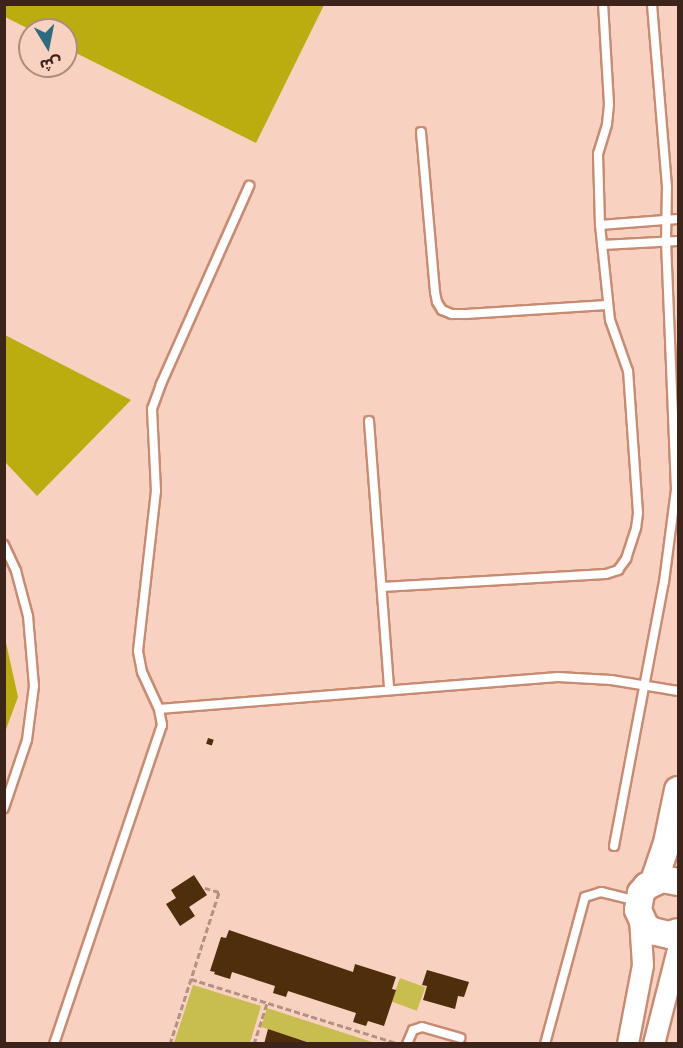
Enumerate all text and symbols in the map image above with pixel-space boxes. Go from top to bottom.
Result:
north arrow [18,18,78,78]
text: ش [38,52,63,76]

